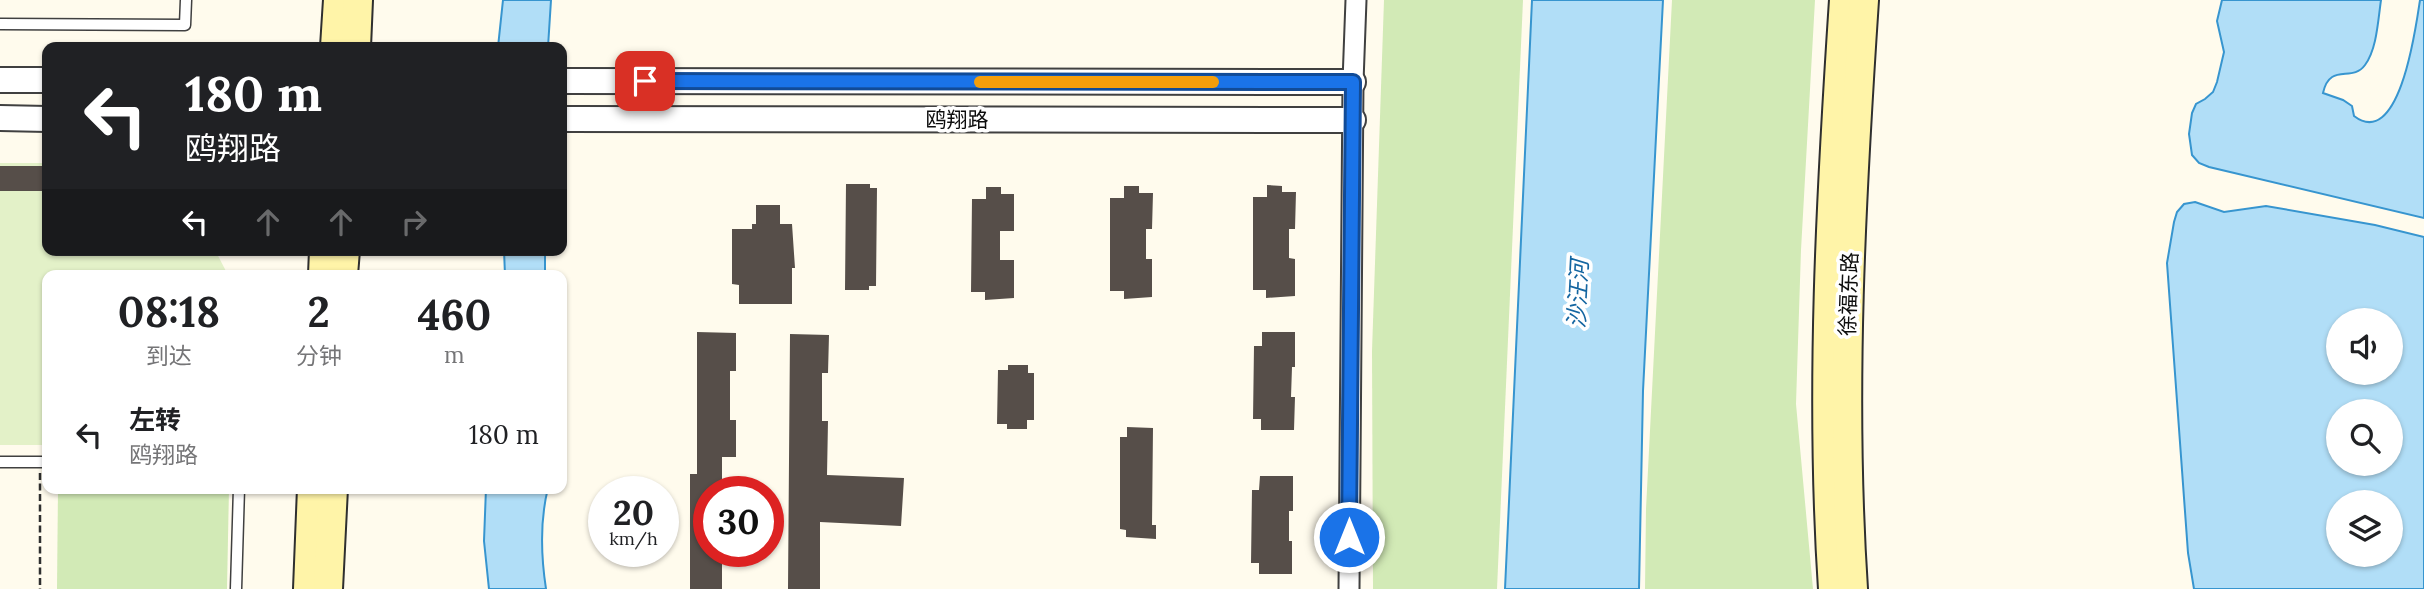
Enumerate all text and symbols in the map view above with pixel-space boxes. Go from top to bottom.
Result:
pin [615,51,675,111]
text: 180 m [185,62,322,124]
icon: arrive [626,62,664,100]
icon: left [70,70,161,161]
street label: 鸥翔路 [926,106,989,133]
text: 鸥翔路 [185,128,281,169]
icon: left [176,203,214,241]
icon: ahead [249,203,287,241]
icon: ahead [322,203,360,241]
icon: right [395,203,433,241]
street label: 徐福东路 [1834,252,1863,336]
water label: 沙汪河 [1561,255,1594,329]
text: 08:18 [118,285,220,339]
text: 2 [308,285,330,339]
text: 460 [417,288,491,342]
map controls [2326,308,2403,567]
button: sound [2326,308,2403,385]
text: m [444,340,465,369]
text: 到达 [146,341,192,370]
text: 分钟 [296,341,342,370]
button: search [2326,399,2403,476]
text: 左转 [129,403,181,436]
icon: left [70,416,108,454]
text: 180 m [469,418,539,451]
text: 鸥翔路 [129,440,198,469]
speed limit sign: 30 [693,476,784,567]
text: 20 [613,490,654,535]
button: layers [2326,490,2403,567]
position arrow [1312,500,1386,574]
text: km/h [609,527,658,550]

